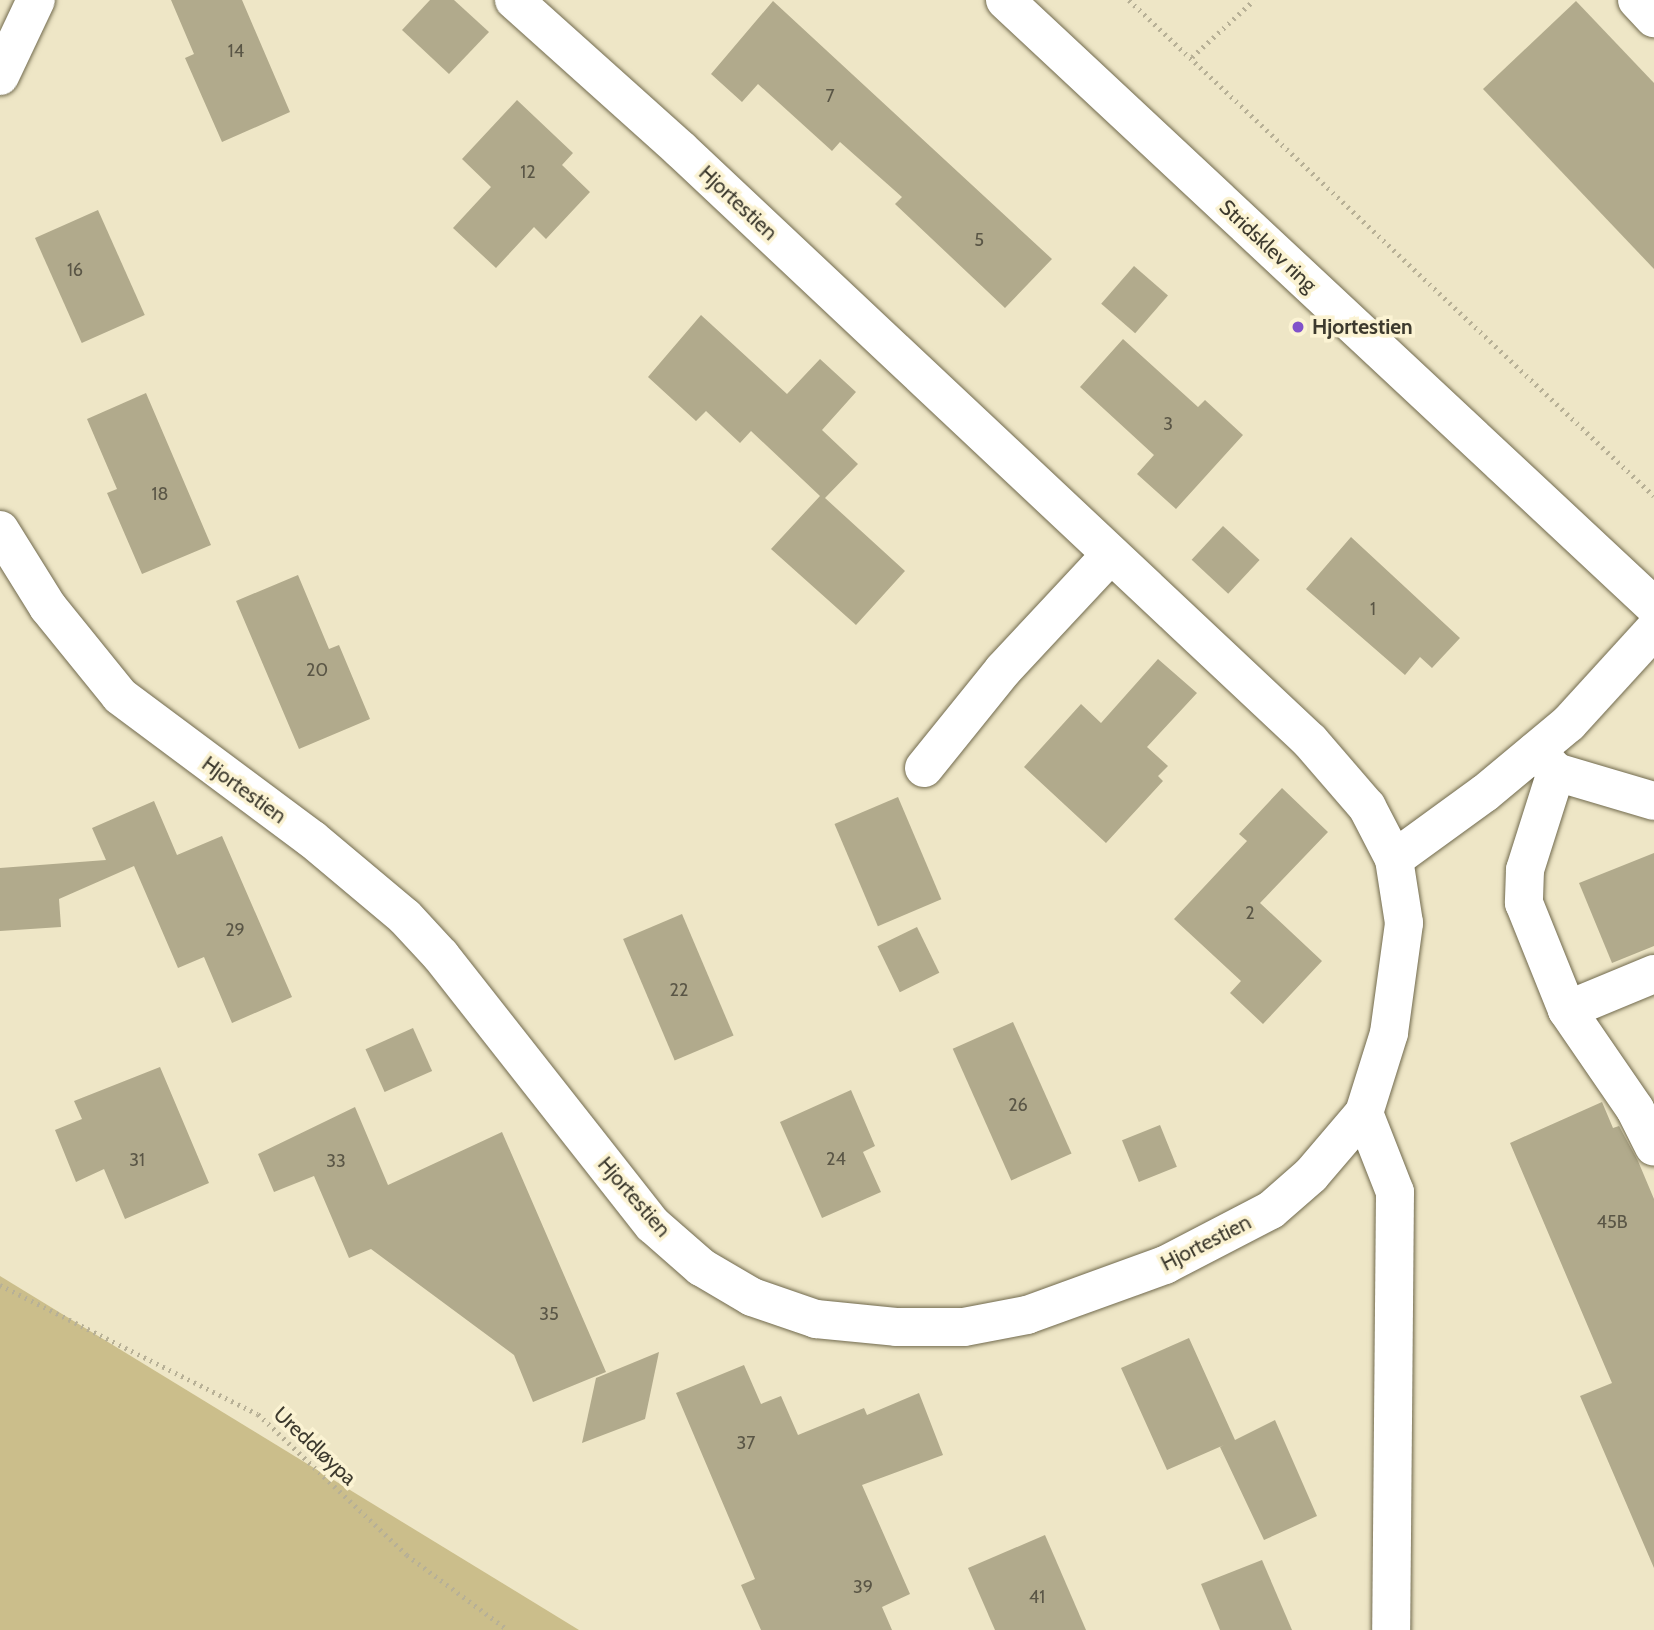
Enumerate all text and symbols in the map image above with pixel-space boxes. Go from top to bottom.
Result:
house number: 14 [228,40,244,62]
house number: 7 [825,85,835,107]
street label: Hjortestien [694,160,782,246]
house number: 12 [520,161,536,183]
street label: Stridsklev ring [1214,195,1322,297]
house number: 5 [974,229,984,251]
house number: 16 [67,259,83,281]
place label: Hjortestien [1312,314,1413,340]
marker: Hjortestien [1290,319,1306,335]
house number: 3 [1163,413,1173,435]
house number: 18 [152,483,168,505]
house number: 1 [1370,598,1376,620]
house number: 20 [306,659,328,681]
street label: Hjortestien [197,751,291,829]
house number: 2 [1245,902,1255,924]
house number: 29 [225,919,245,941]
house number: 22 [670,979,688,1001]
house number: 26 [1008,1094,1028,1116]
house number: 24 [826,1148,846,1170]
house number: 31 [129,1149,145,1171]
house number: 33 [326,1150,346,1172]
street label: Hjortestien [592,1152,676,1242]
street label: Hjortestien [1157,1210,1255,1276]
house number: 45B [1597,1211,1627,1233]
house number: 35 [539,1303,559,1325]
street label: Ureddløypa [268,1401,362,1491]
house number: 37 [737,1432,755,1454]
house number: 39 [853,1576,873,1598]
house number: 41 [1029,1586,1045,1608]

